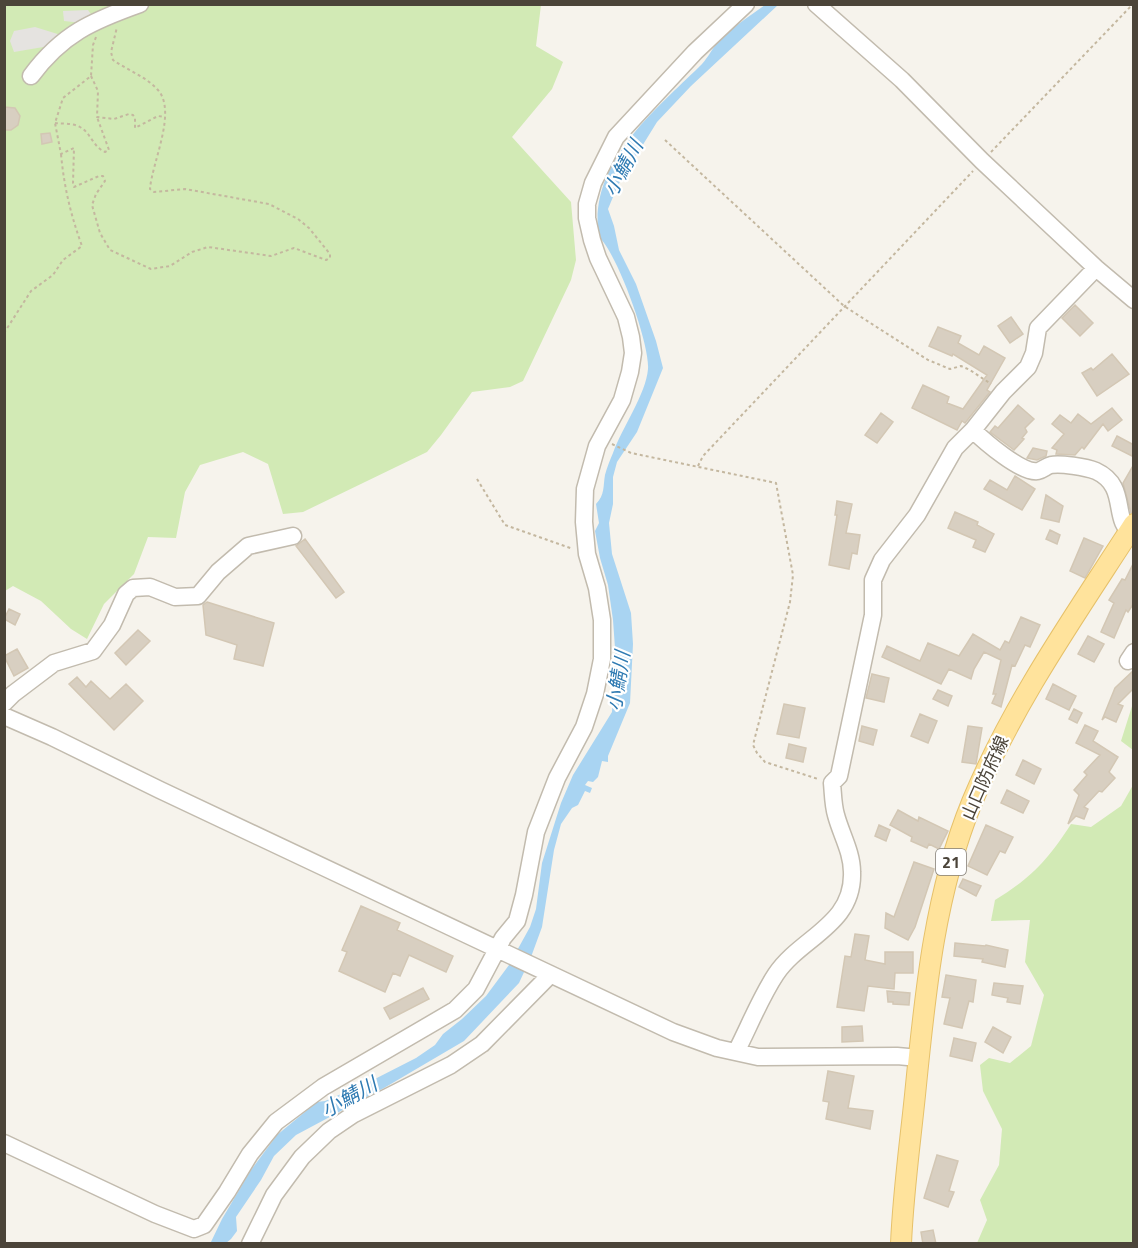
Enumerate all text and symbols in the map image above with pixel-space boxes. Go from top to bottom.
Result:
water label: 小鯖川 [595,132,651,202]
water label: 小鯖川 [598,647,638,713]
street label: 山口防府線 [954,731,1015,824]
road number: 21 [936,849,966,875]
water label: 小鯖川 [315,1067,384,1125]

